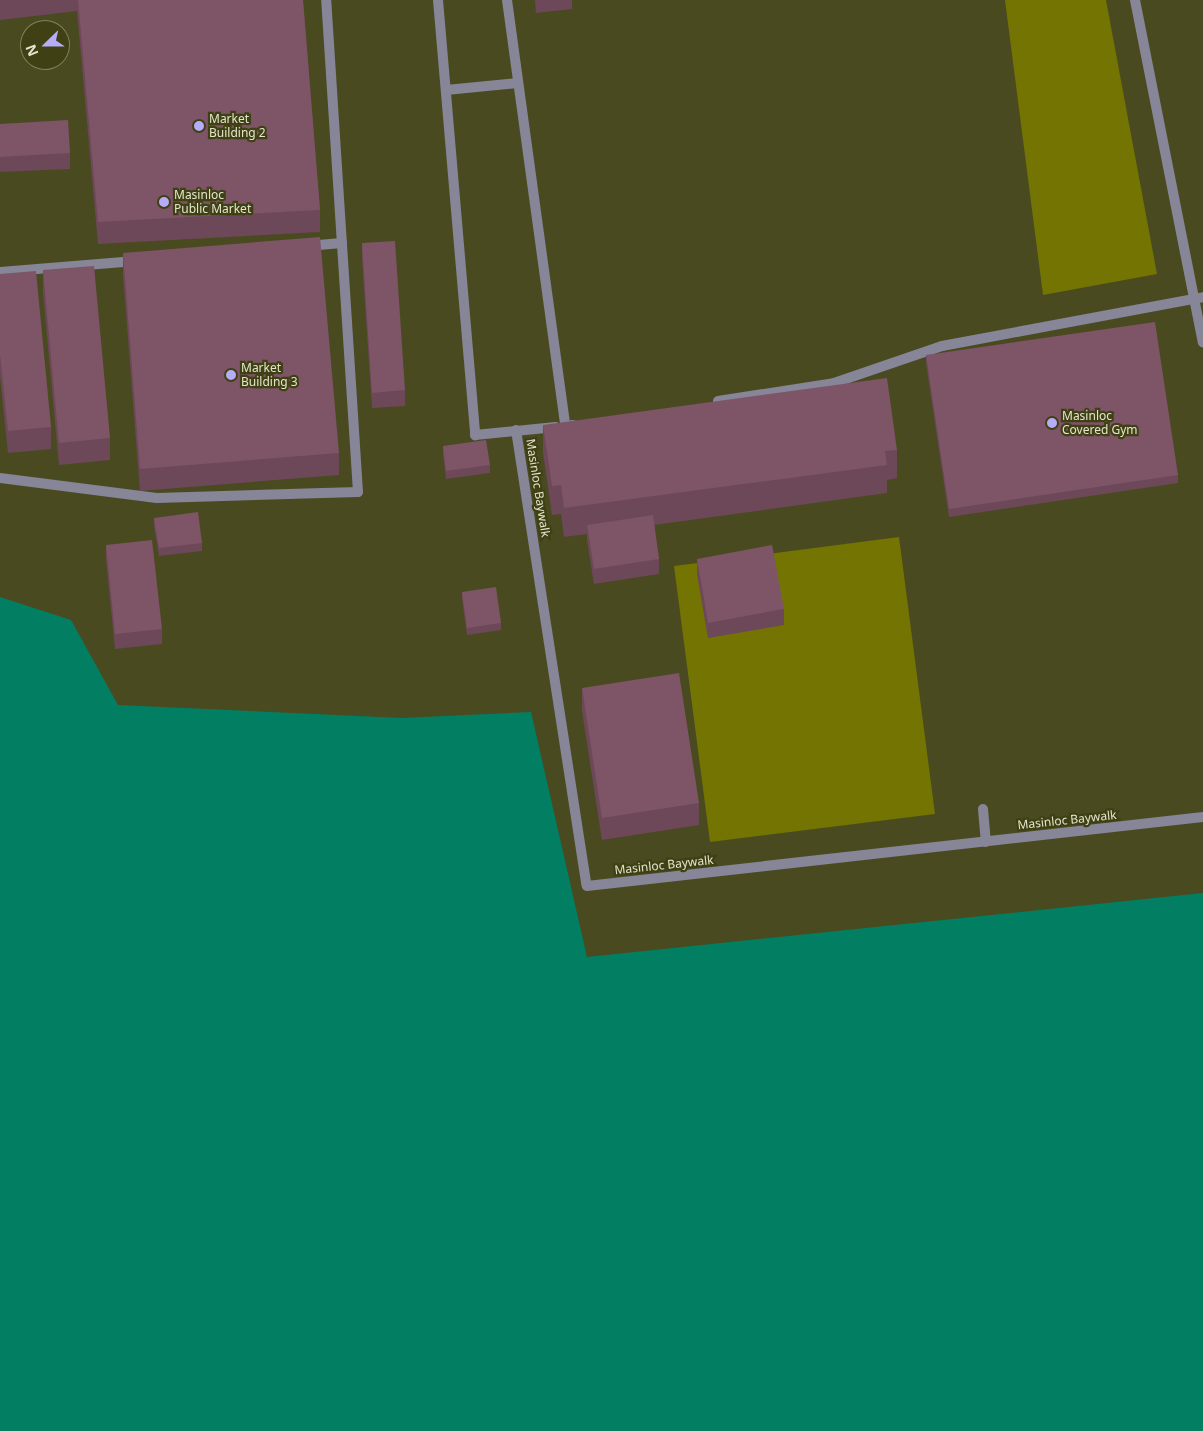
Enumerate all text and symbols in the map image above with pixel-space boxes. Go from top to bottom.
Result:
north arrow [20,20,70,70]
text: N [21,42,43,59]
place label: Market Building 2 [209,112,266,140]
marker: Market Building 2 [193,120,205,132]
place label: Masinloc Public Market [174,188,251,216]
marker: Masinloc Public Market [158,196,170,208]
place label: Market Building 3 [241,361,298,389]
marker: Market Building 3 [225,369,237,381]
place label: Masinloc Covered Gym [1062,409,1138,437]
marker: Masinloc Covered Gym [1046,417,1058,429]
street label: Masinloc Baywalk [523,438,553,538]
street label: Masinloc Baywalk [1017,808,1117,832]
street label: Masinloc Baywalk [614,853,714,877]

